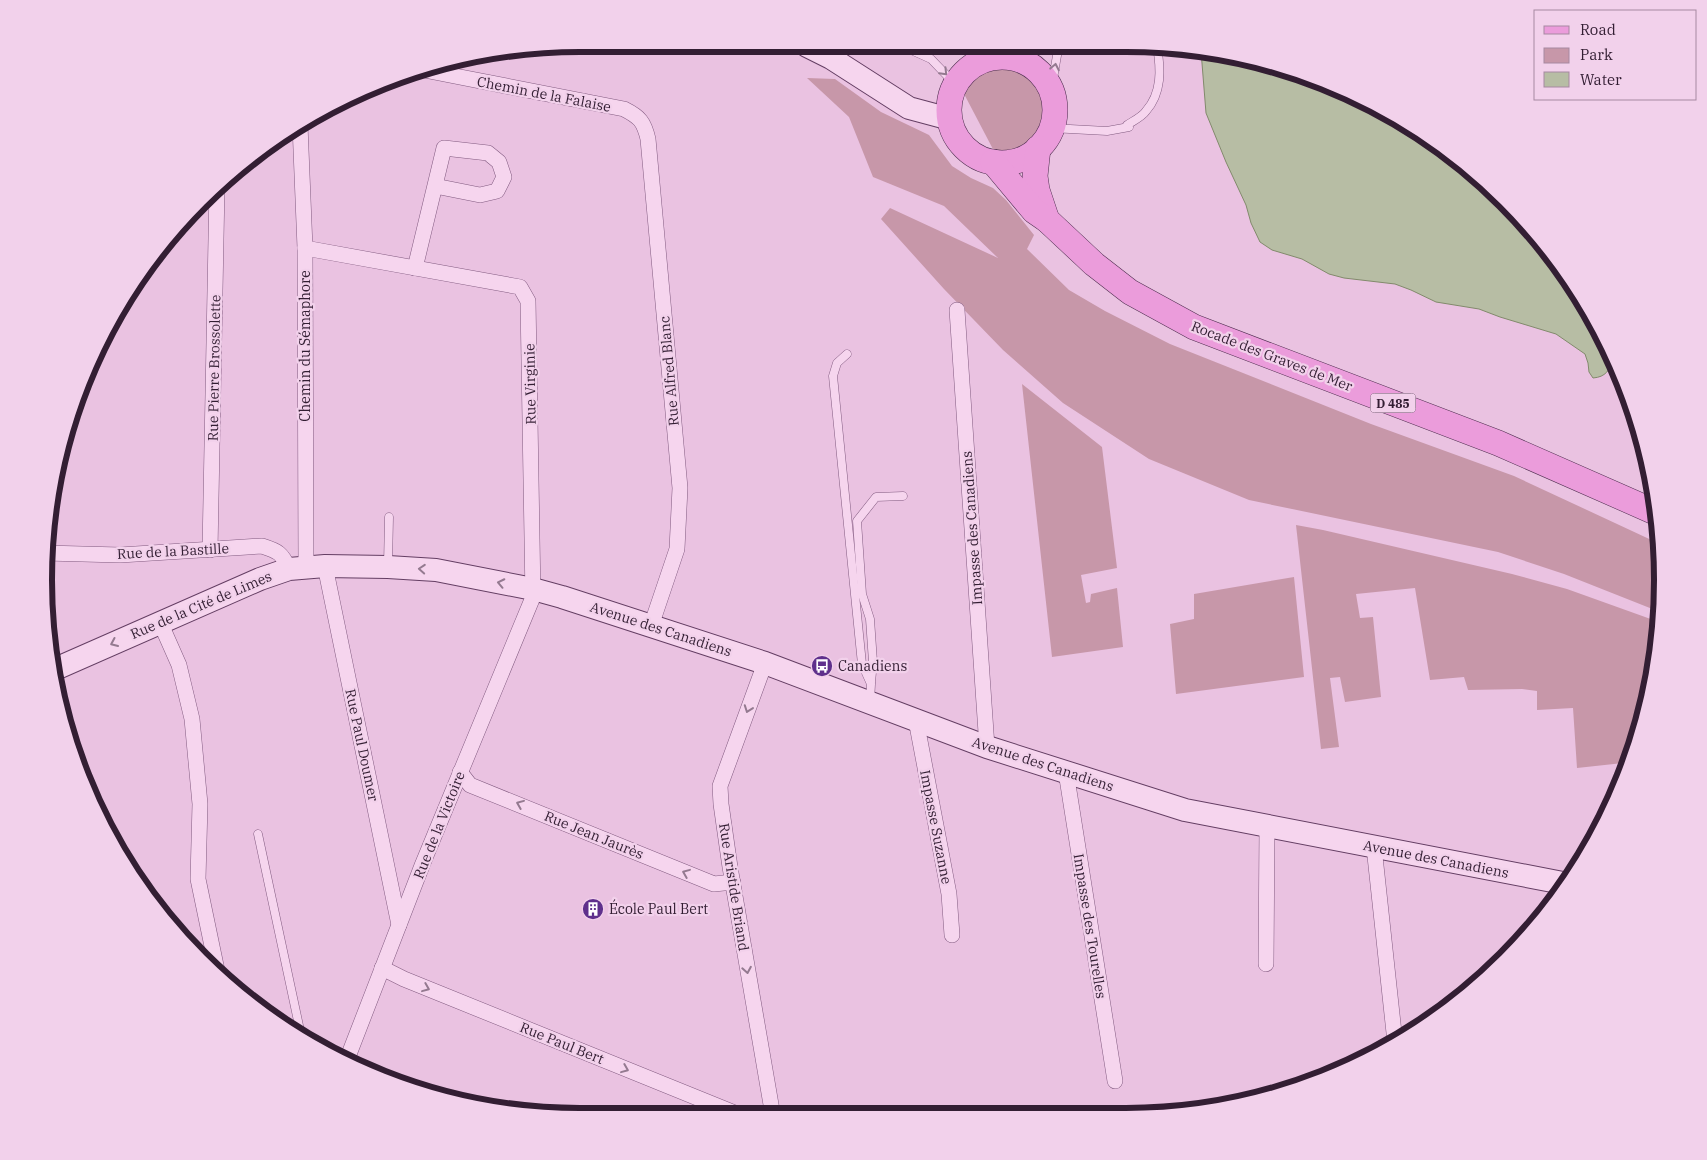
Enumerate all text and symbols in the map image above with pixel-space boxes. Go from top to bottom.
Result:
legend [1534,10,1697,100]
text: Road [1580,20,1616,39]
text: Park [1580,45,1613,64]
one-way arrow [1049,63,1060,72]
one-way arrow [938,67,947,76]
text: Water [1580,70,1622,89]
street label: Chemin de la Falaise [475,72,613,116]
street label: Chemin du Sémaphore [296,270,314,422]
street label: Rue Pierre Brossolette [204,295,224,441]
street label: Rue Alfred Blanc [655,315,683,427]
street label: Rocade des Graves de Mer [1189,317,1356,395]
street label: Rue Virginie [520,343,540,425]
road number: D 485 [1370,393,1416,412]
street label: Impasse des Canadiens [958,450,986,606]
street label: Rue de la Bastille [117,539,229,563]
one-way arrow [417,564,425,575]
street label: Rue de la Cité de Limes [128,567,275,643]
one-way arrow [497,578,506,589]
street label: Avenue des Canadiens [588,598,734,660]
one-way arrow [110,636,119,647]
bus stop icon: Canadiens [810,654,834,678]
place label: Canadiens [838,657,908,675]
street label: Rue Paul Doumer [341,687,383,804]
one-way arrow [744,704,754,713]
street label: Avenue des Canadiens [970,733,1116,795]
street label: Rue de la Victoire [409,768,469,882]
street label: Impasse Suzanne [916,768,956,886]
one-way arrow [516,800,525,811]
street label: Rue Jean Jaurès [542,807,646,863]
street label: Rue Aristide Briand [715,822,753,953]
street label: Avenue des Canadiens [1362,836,1510,882]
street label: Impasse des Tourelles [1070,852,1110,1000]
one-way arrow [682,869,691,879]
building icon: École Paul Bert [581,897,605,921]
place label: École Paul Bert [609,899,708,918]
one-way arrow [742,965,752,974]
one-way arrow [421,982,430,992]
street label: Rue Paul Bert [517,1018,607,1068]
one-way arrow [620,1063,629,1073]

